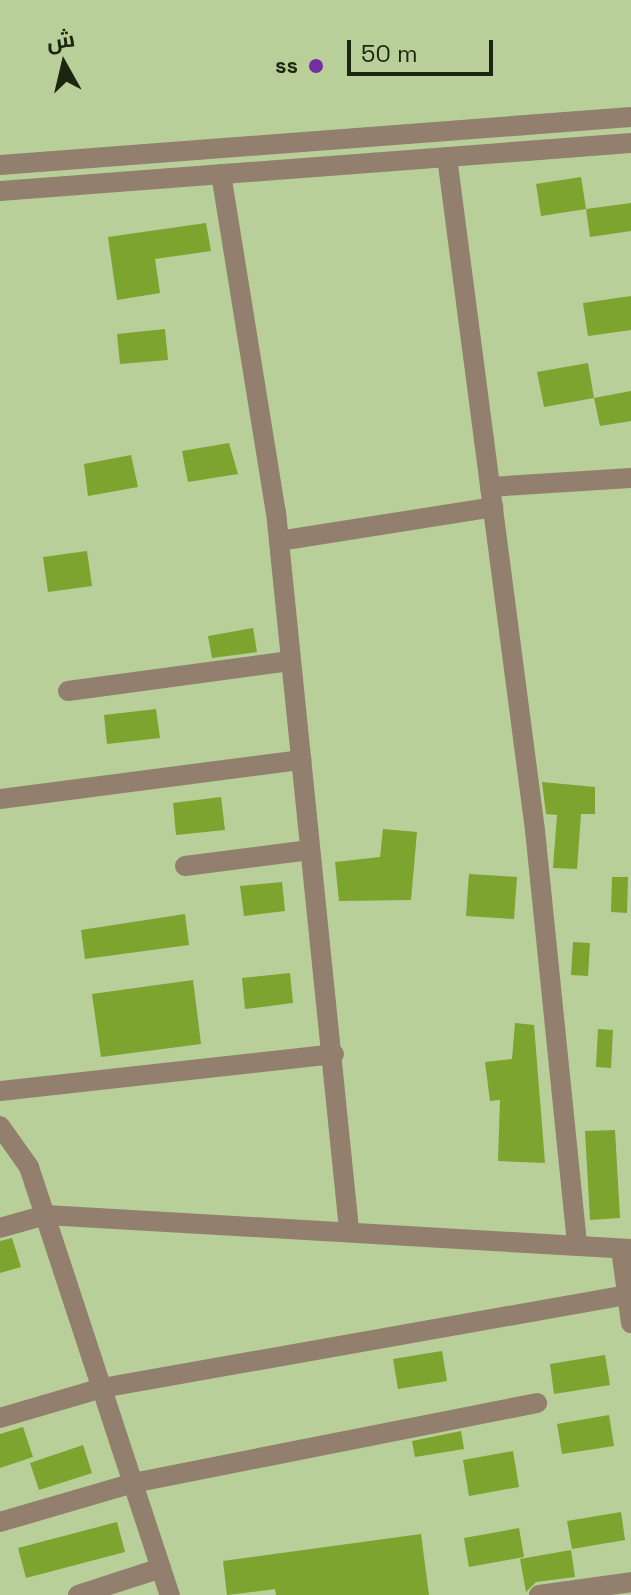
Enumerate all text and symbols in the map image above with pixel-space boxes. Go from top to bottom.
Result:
north arrow [24,24,104,104]
text: ش [45,24,77,56]
scale bar [351,24,497,74]
text: 50 m [361,38,418,69]
place label: ss [275,53,298,79]
marker: ss [305,55,327,77]

